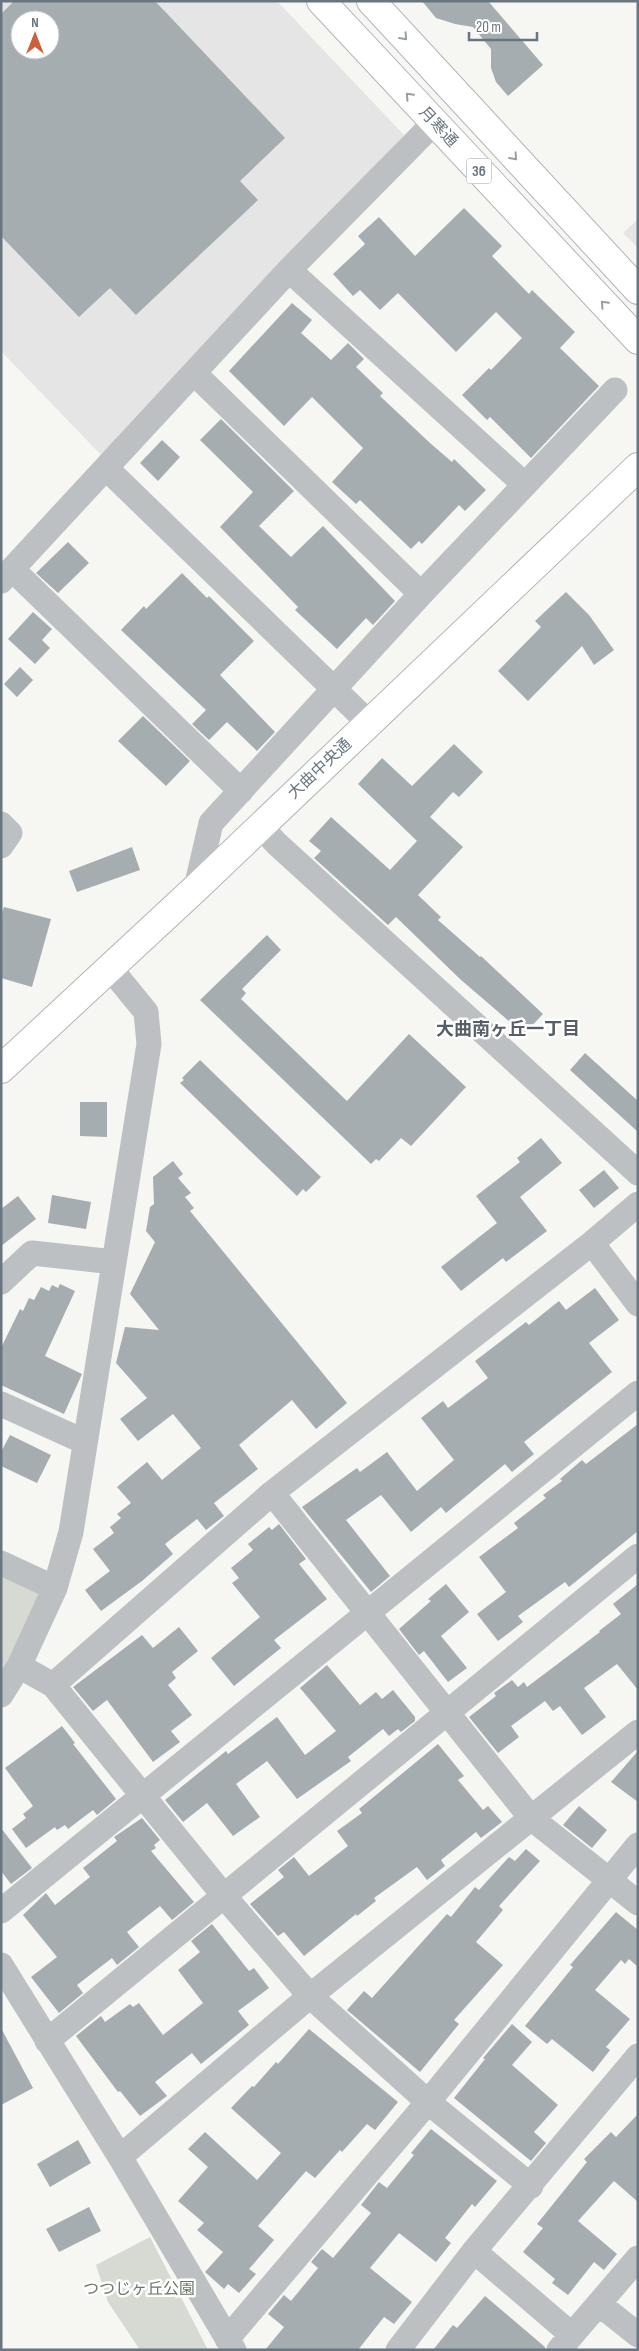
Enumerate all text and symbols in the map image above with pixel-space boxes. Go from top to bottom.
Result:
north arrow [10,10,60,60]
scale bar [469,10,536,42]
text: N [31,14,39,31]
text: 20 m [476,18,501,37]
one-way arrow [398,32,407,41]
one-way arrow [406,93,415,102]
street label: 月寒通 [415,103,461,151]
one-way arrow [508,151,517,160]
road number: 36 [466,158,492,184]
one-way arrow [601,301,610,310]
street label: 大曲中央通 [284,735,356,803]
district label: 大曲南ヶ丘一丁目 [436,1019,580,1040]
park label: つつじヶ丘公園 [83,2280,195,2299]

